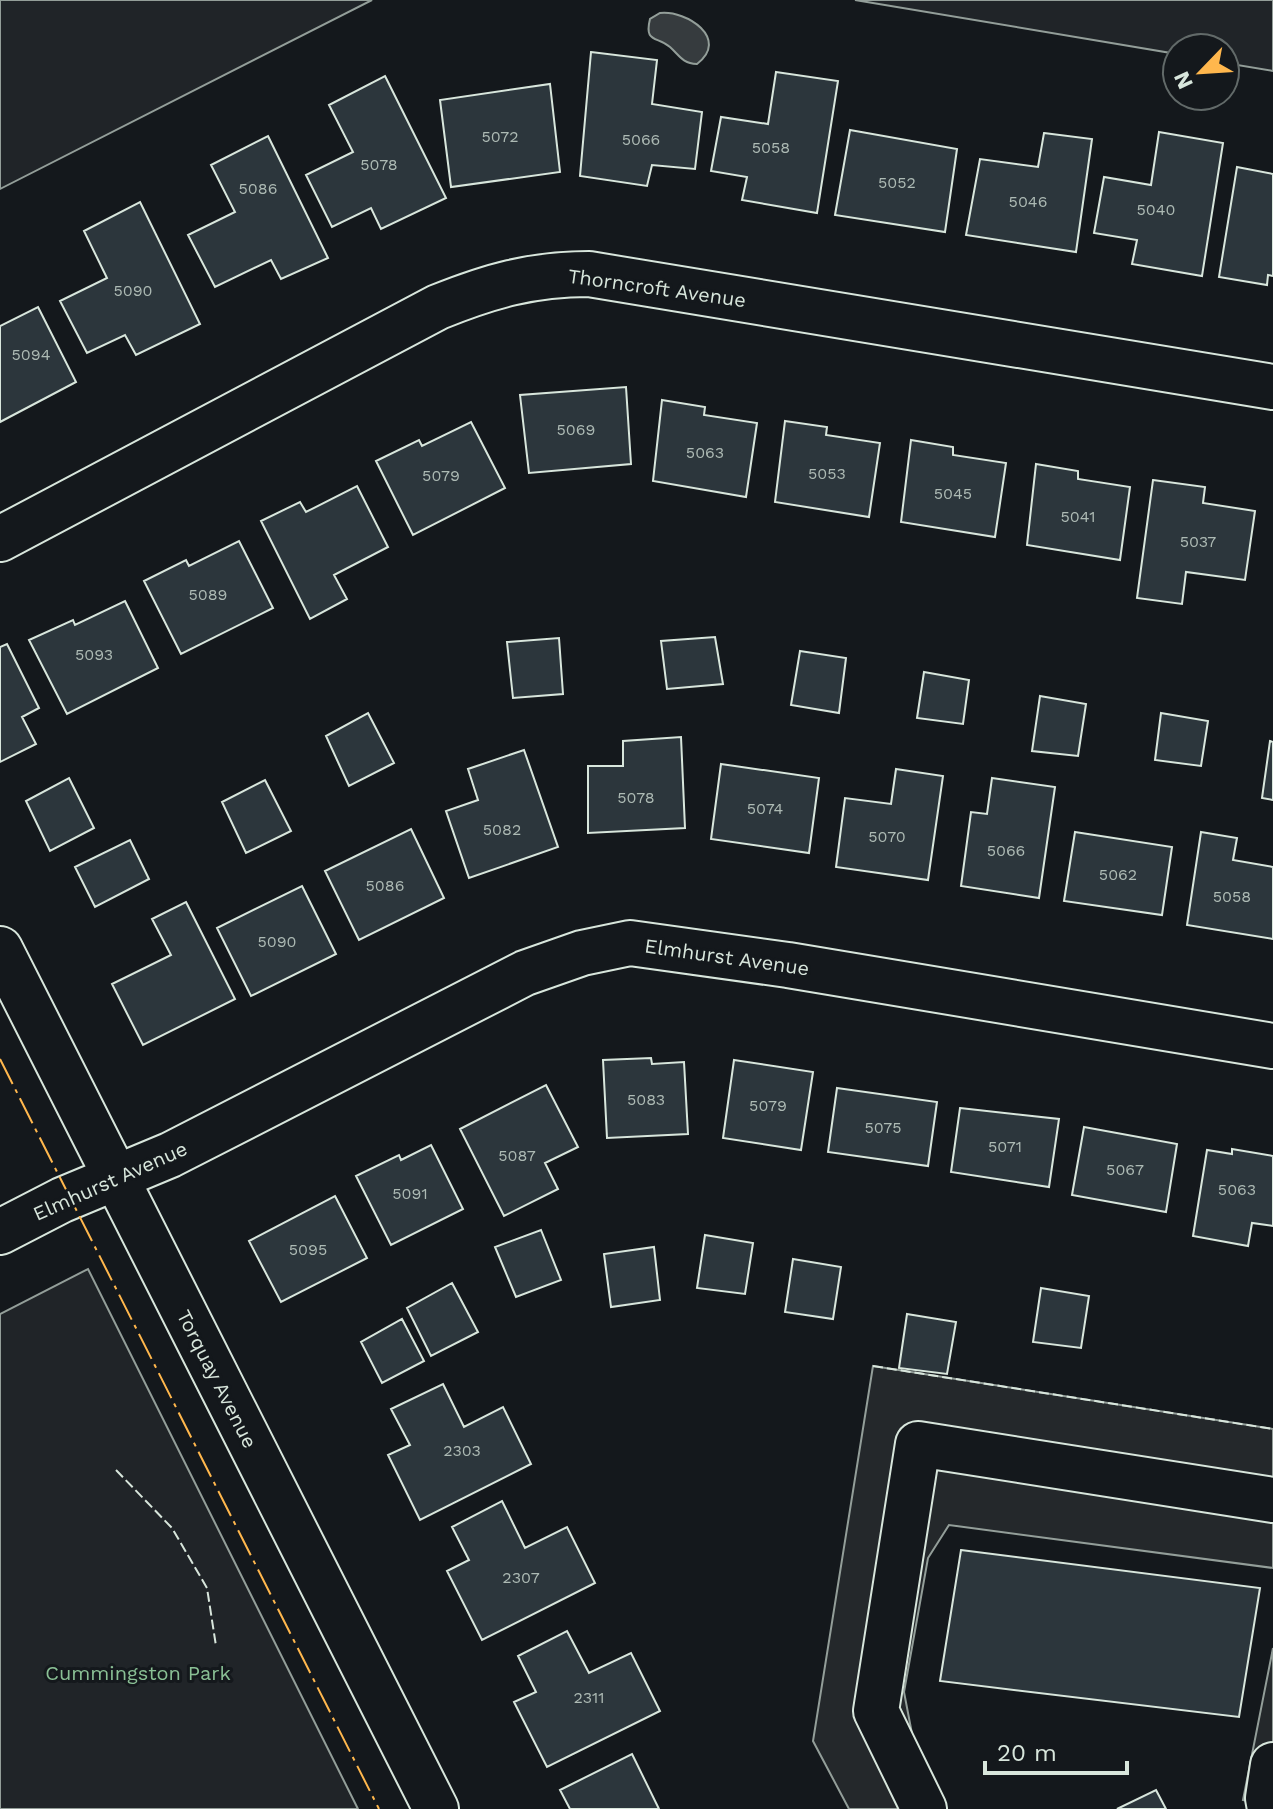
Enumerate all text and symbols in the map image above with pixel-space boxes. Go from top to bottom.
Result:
north arrow [1161,32,1241,112]
text: N [1169,68,1198,93]
house number: 5072 [481,127,519,146]
house number: 5066 [622,130,660,149]
house number: 5058 [752,138,790,157]
house number: 5078 [360,155,398,174]
house number: 5052 [878,173,916,192]
house number: 5086 [239,179,277,198]
house number: 5046 [1009,192,1047,211]
house number: 5040 [1137,200,1176,219]
street label: Thorncroft Avenue [566,264,748,312]
house number: 5090 [113,281,153,300]
house number: 5094 [12,345,51,364]
house number: 5069 [557,420,595,439]
house number: 5063 [686,443,724,462]
house number: 5053 [808,464,846,483]
house number: 5079 [422,466,460,485]
house number: 5045 [934,484,972,503]
house number: 5041 [1060,507,1096,526]
house number: 5037 [1180,532,1216,551]
house number: 5089 [189,585,228,604]
house number: 5093 [75,645,113,664]
house number: 5078 [617,788,655,807]
house number: 5074 [747,799,784,818]
house number: 5082 [483,820,521,839]
house number: 5070 [868,827,906,846]
house number: 5066 [987,841,1025,860]
house number: 5062 [1099,865,1137,884]
house number: 5086 [366,876,404,895]
house number: 5058 [1213,887,1251,906]
house number: 5090 [257,932,297,951]
street label: Elmhurst Avenue [643,934,811,980]
house number: 5083 [627,1090,665,1109]
house number: 5079 [749,1096,787,1115]
house number: 5075 [864,1118,902,1137]
street label: Elmhurst Avenue [29,1136,191,1226]
house number: 5071 [988,1137,1022,1156]
house number: 5087 [498,1146,536,1165]
house number: 5067 [1106,1160,1144,1179]
house number: 5063 [1218,1180,1256,1199]
house number: 5091 [392,1184,428,1203]
house number: 5095 [289,1240,327,1259]
street label: Torquay Avenue [172,1306,262,1452]
house number: 2303 [443,1441,481,1460]
house number: 2307 [502,1568,540,1587]
park label: Cummingston Park [45,1661,231,1685]
house number: 2311 [573,1688,605,1707]
scale bar [985,1725,1127,1775]
text: 20 m [997,1739,1057,1767]

